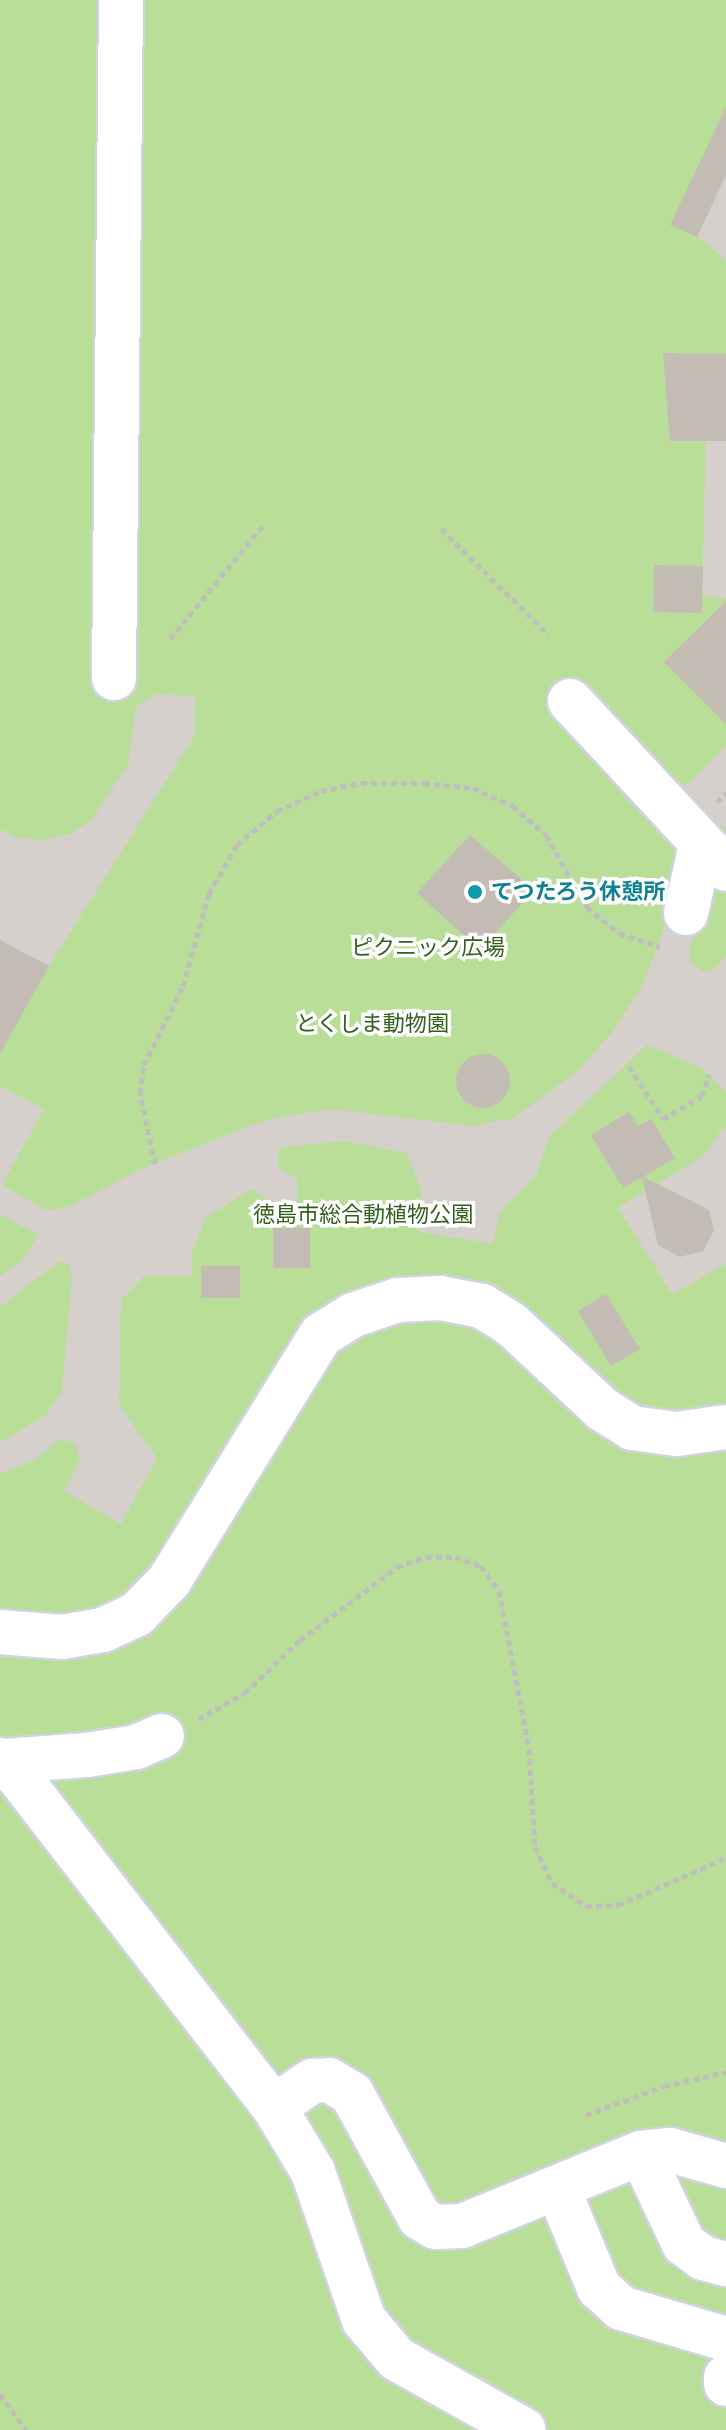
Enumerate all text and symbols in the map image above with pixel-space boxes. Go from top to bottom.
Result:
place label: てつたろう休憩所 [491,879,667,905]
marker: てつたろう休憩所 [466,883,484,901]
park label: ピクニック広場 [351,935,505,961]
park label: とくしま動物園 [295,1011,449,1037]
park label: 徳島市総合動植物公園 [253,1202,473,1228]

